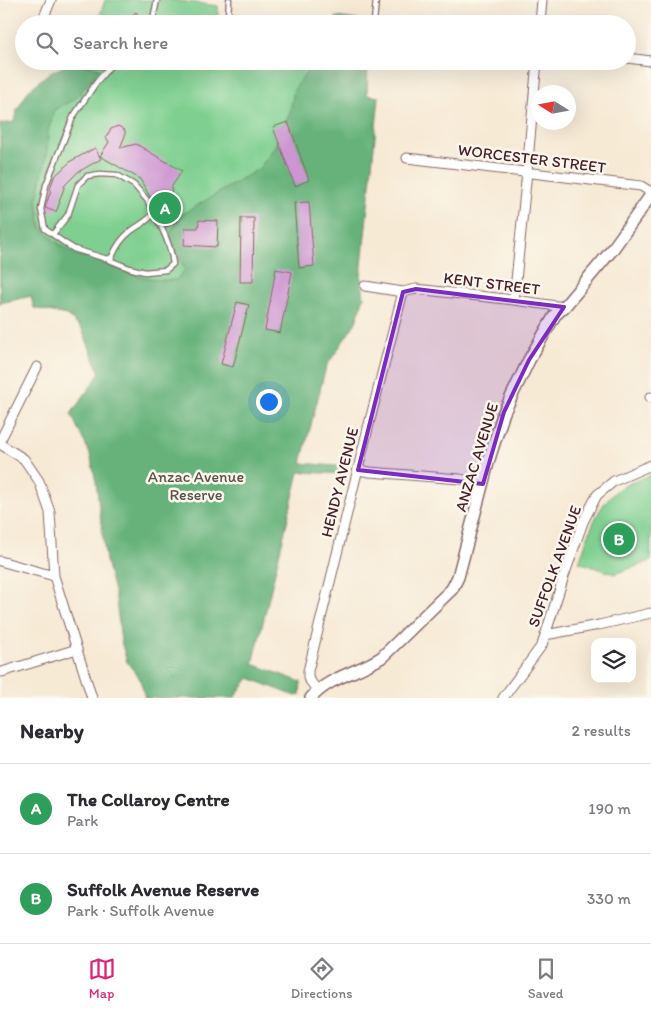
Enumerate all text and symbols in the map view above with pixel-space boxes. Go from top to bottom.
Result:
search box [15,15,636,70]
icon: search [33,29,61,57]
text: Search here [73,31,168,54]
north arrow [531,85,576,130]
street label: WORCESTER STREET [457,140,607,177]
pin: A [149,189,181,227]
street label: KENT STREET [443,268,541,299]
your location [256,389,282,415]
street label: ANZAC AVENUE [451,400,502,514]
street label: HENDY AVENUE [317,425,362,539]
park label: Anzac Avenue Reserve [148,467,244,504]
street label: SUFFOLK AVENUE [524,503,585,630]
pin: B [603,520,635,558]
map controls [591,638,636,683]
button: layers [591,638,636,683]
text: Nearby [20,718,84,743]
text: 2 results [571,721,631,740]
text: The Collaroy Centre [67,788,230,811]
text: A [31,799,41,818]
text: 190 m [588,799,631,818]
text: Park [67,811,98,830]
text: Suffolk Avenue Reserve [67,878,259,901]
text: B [31,889,41,908]
text: 330 m [587,889,631,908]
text: Park · Suffolk Avenue [67,901,214,920]
tab: Map [88,955,116,1002]
tab: Directions [291,955,352,1002]
tab: Saved [528,955,563,1002]

